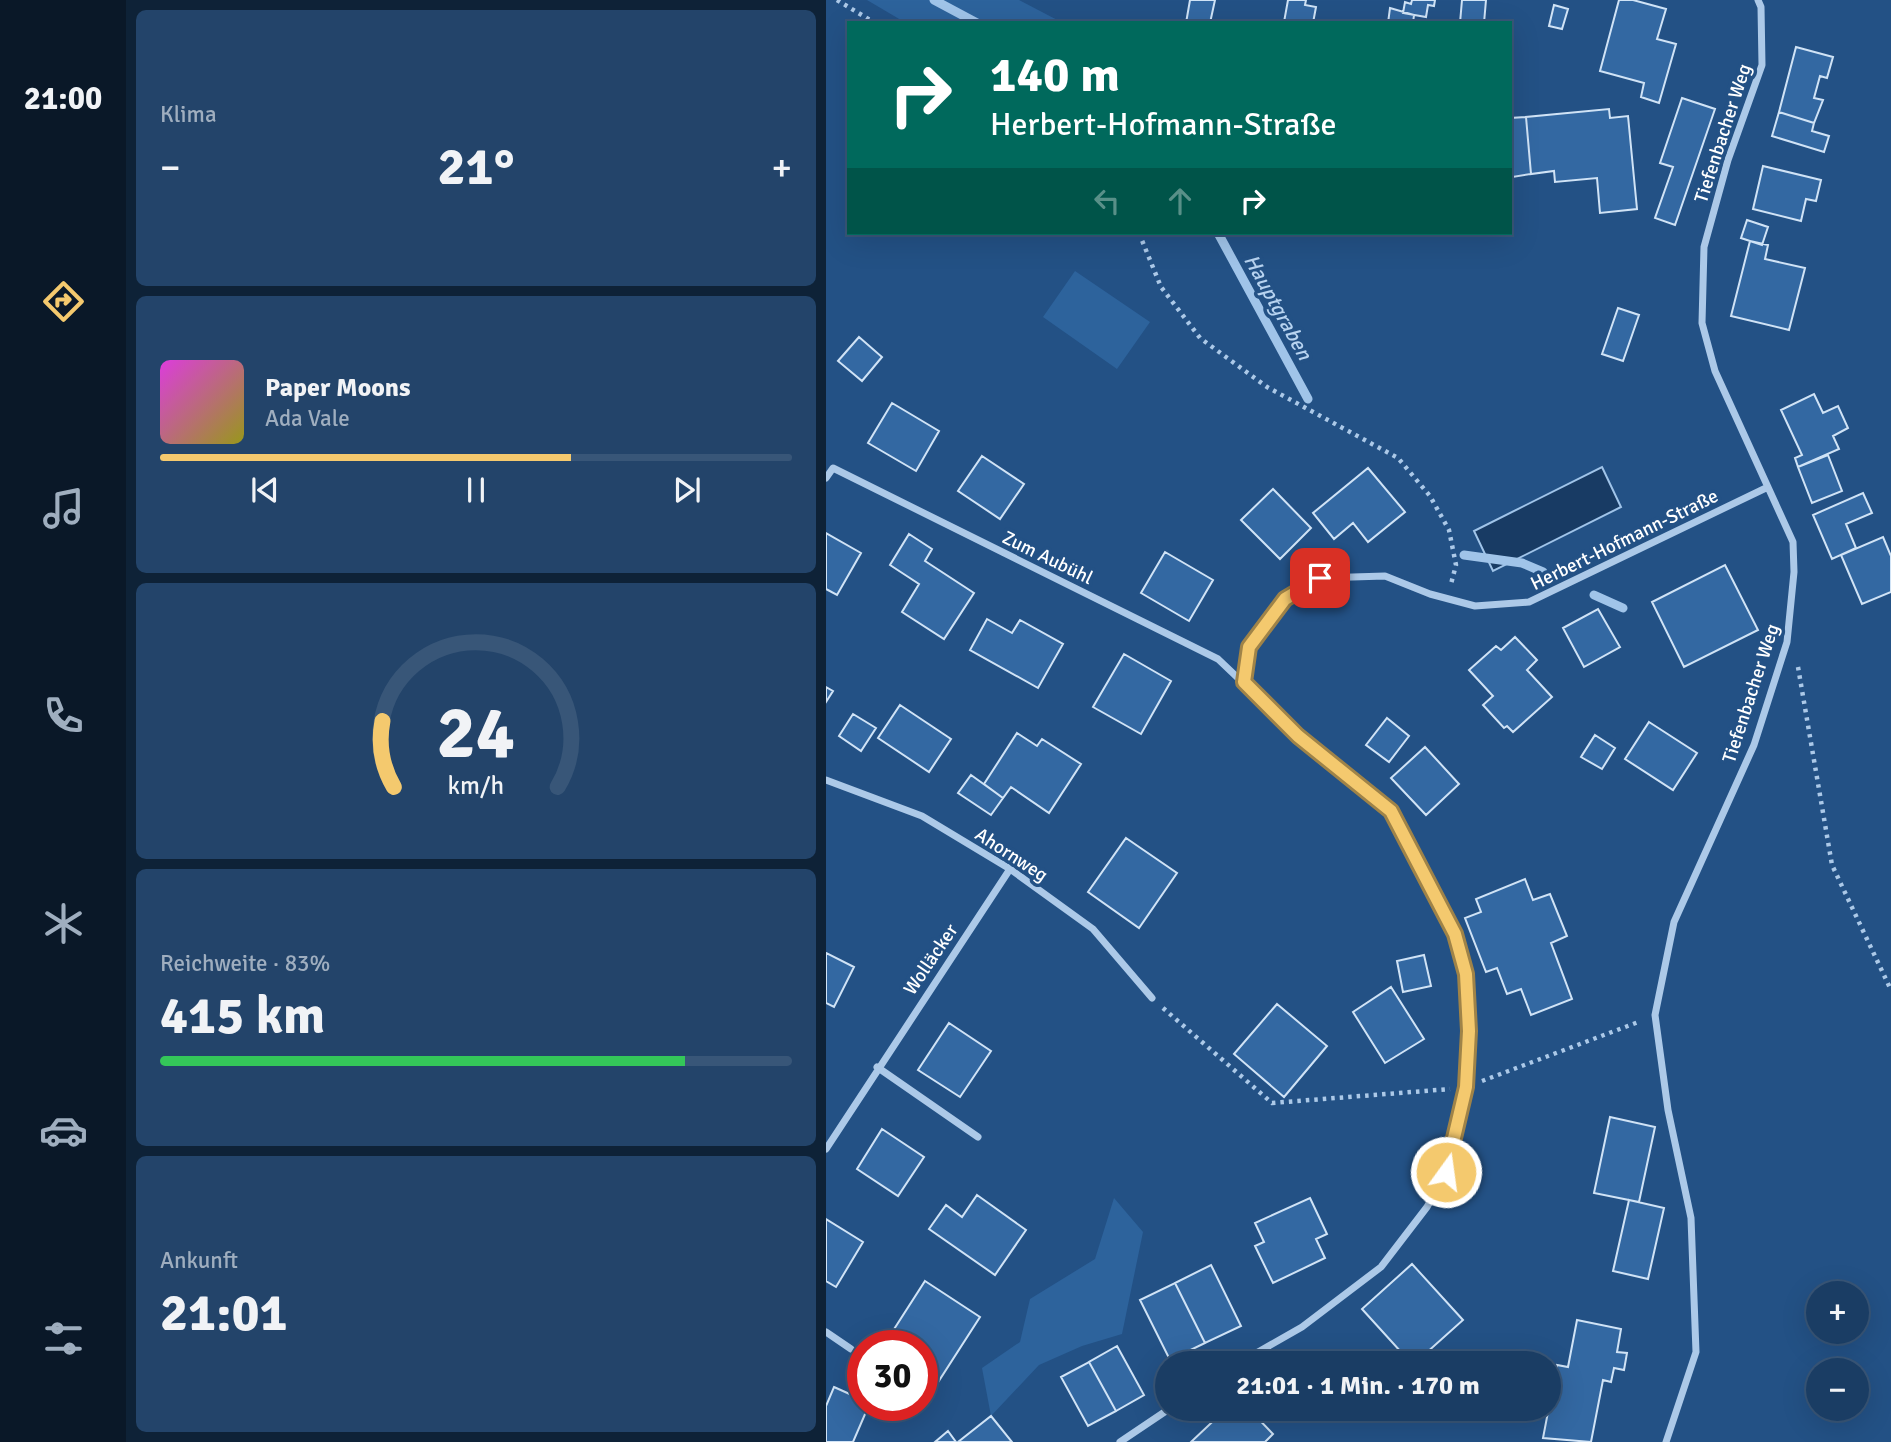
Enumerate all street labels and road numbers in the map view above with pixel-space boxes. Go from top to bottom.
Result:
street label: Tiefenbacher Weg [1689,61,1757,206]
street label: Herbert-Hofmann-Straße [1527,484,1722,596]
street label: Zum Aubühl [998,526,1097,590]
street label: Tiefenbacher Weg [1717,621,1785,766]
street label: Ahornweg [971,822,1052,887]
street label: Wolläcker [898,919,963,1000]

